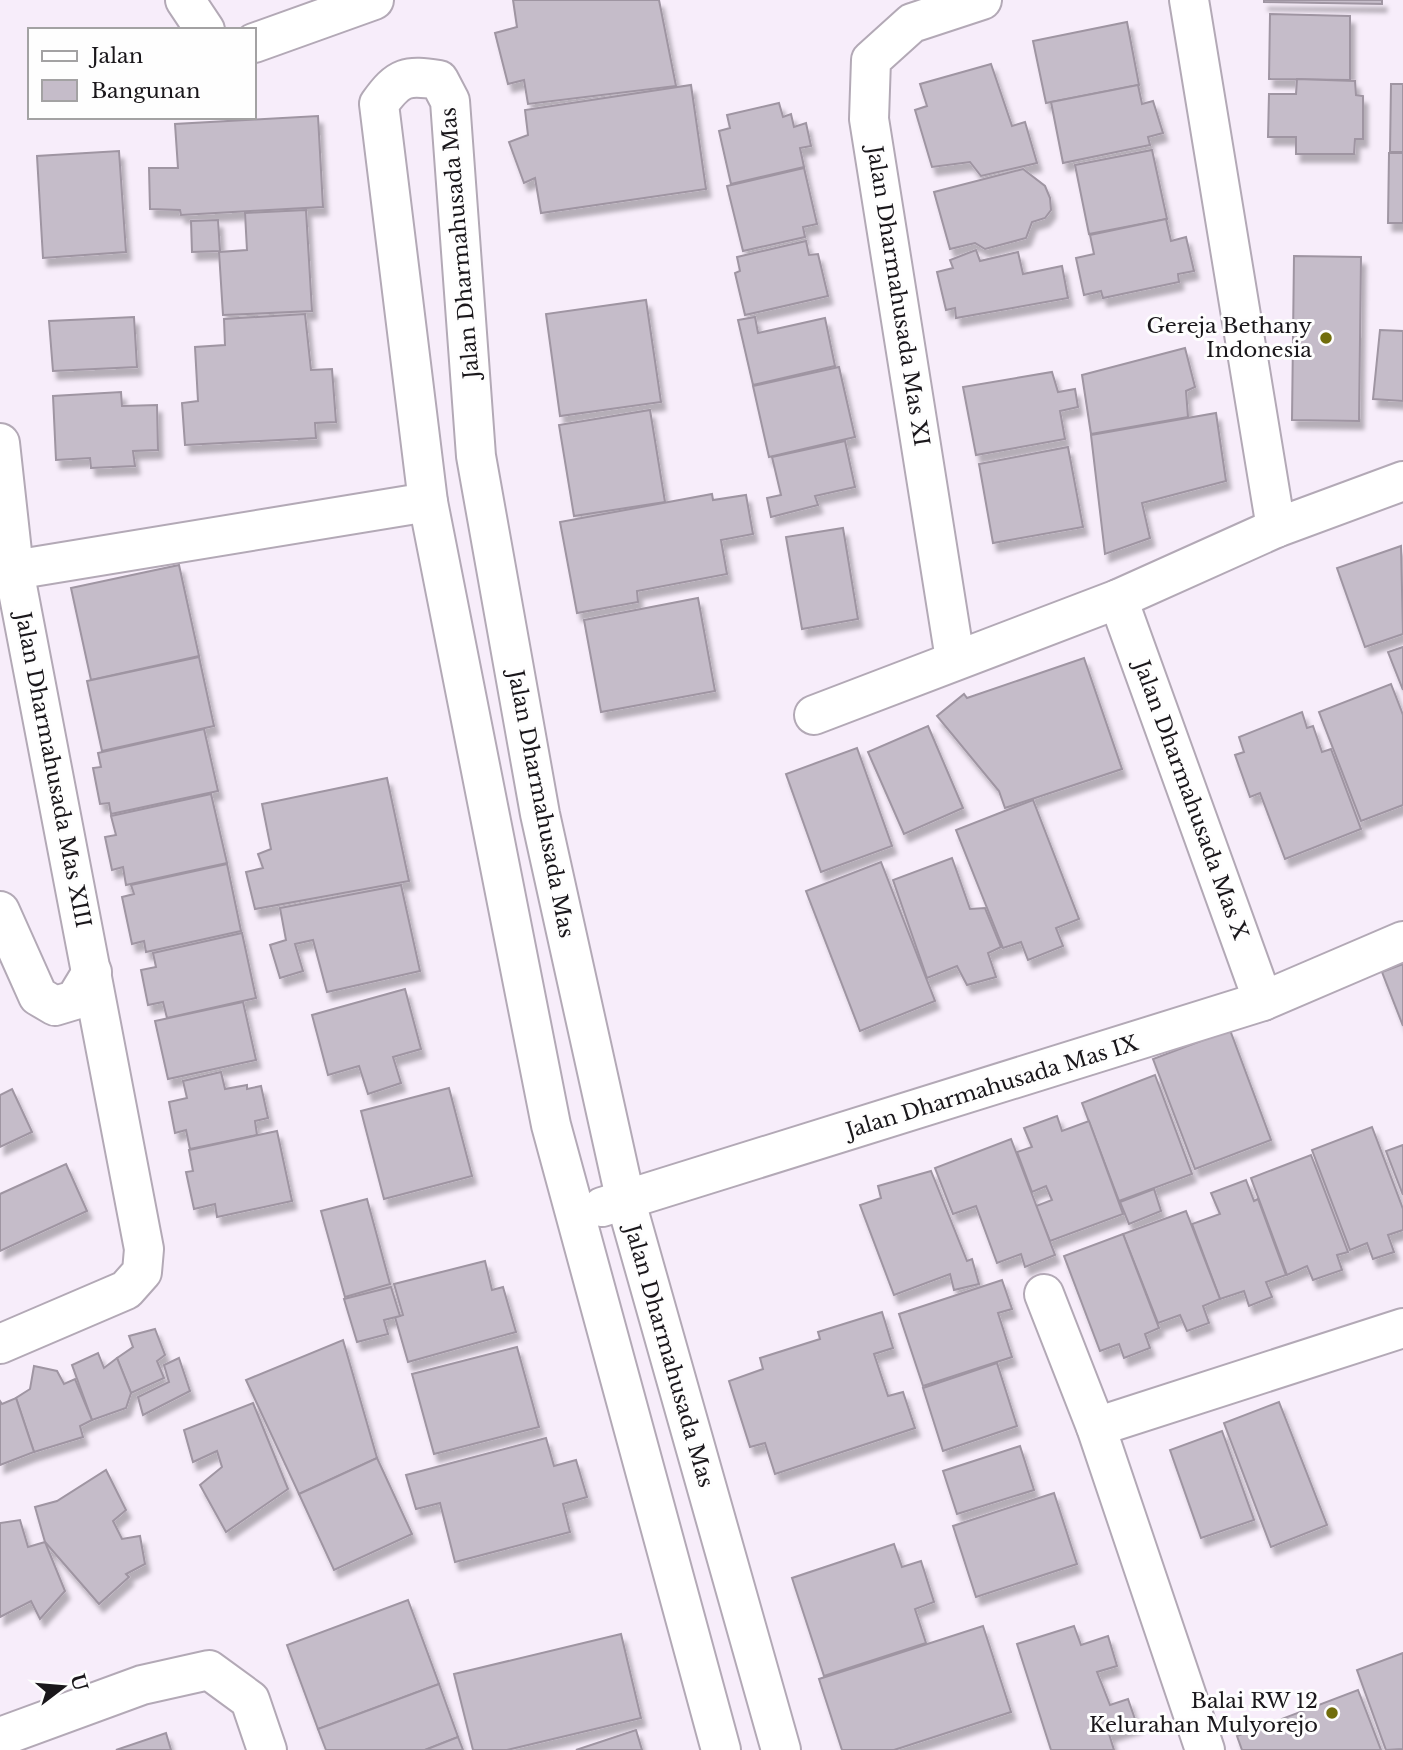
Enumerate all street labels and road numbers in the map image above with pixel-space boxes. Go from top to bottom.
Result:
street label: Jalan Dharmahusada Mas [435,106,485,383]
street label: Jalan Dharmahusada Mas XI [861,141,935,448]
street label: Jalan Dharmahusada Mas XIII [9,607,96,930]
street label: Jalan Dharmahusada Mas X [1127,654,1254,944]
street label: Jalan Dharmahusada Mas [502,665,580,940]
street label: Jalan Dharmahusada Mas IX [840,1030,1142,1145]
street label: Jalan Dharmahusada Mas [618,1219,719,1490]

